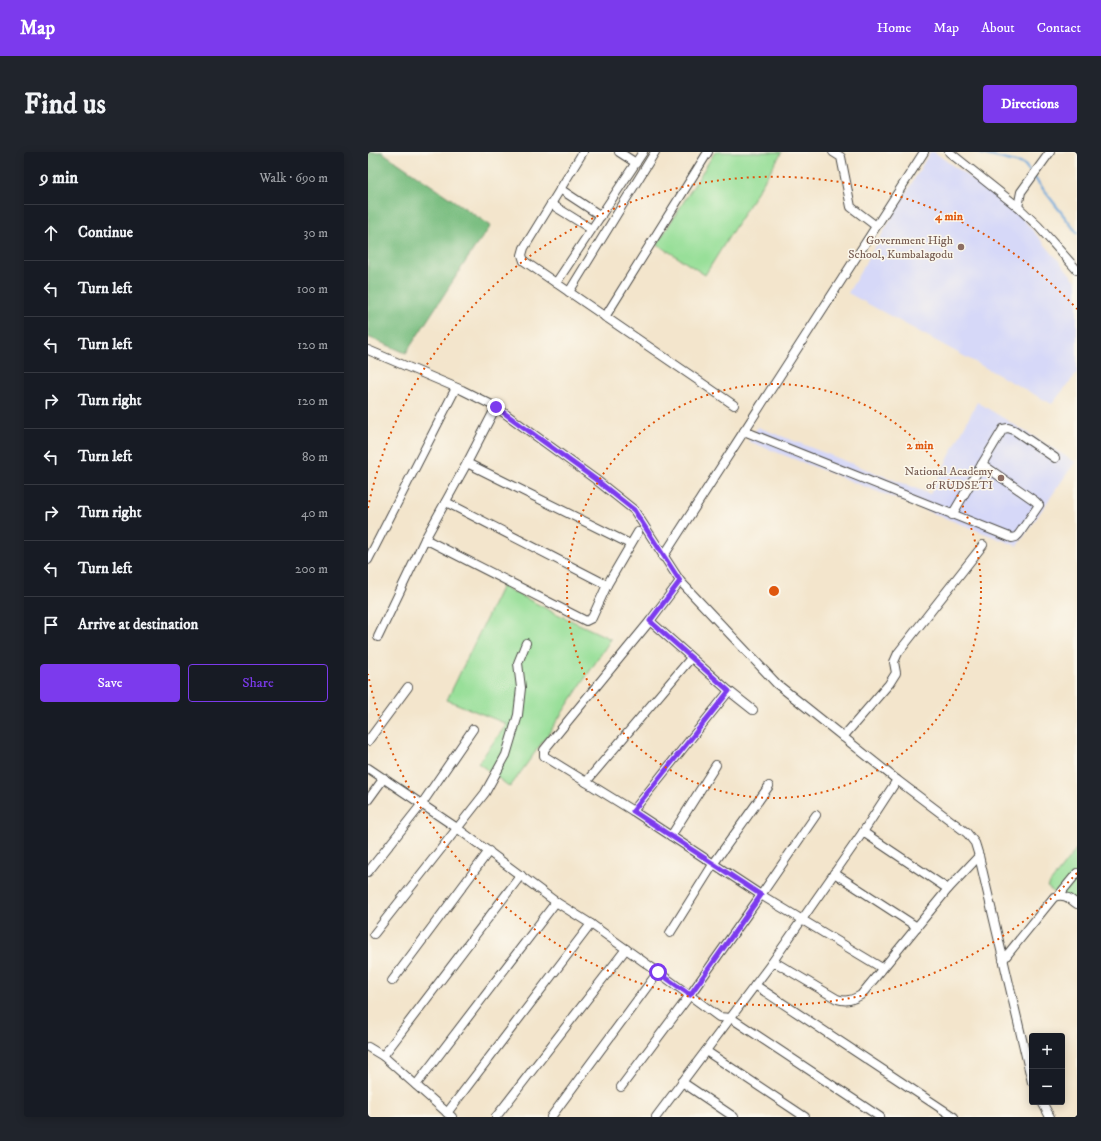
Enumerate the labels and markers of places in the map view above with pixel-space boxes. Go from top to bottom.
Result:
place label: Government High School, Kumbalagodu [848,233,954,262]
marker: Government High School, Kumbalagodu [956,242,966,252]
place label: National Academy of RUDSETI [905,464,993,493]
marker: National Academy of RUDSETI [996,473,1006,483]
centre of rings [767,584,781,598]

